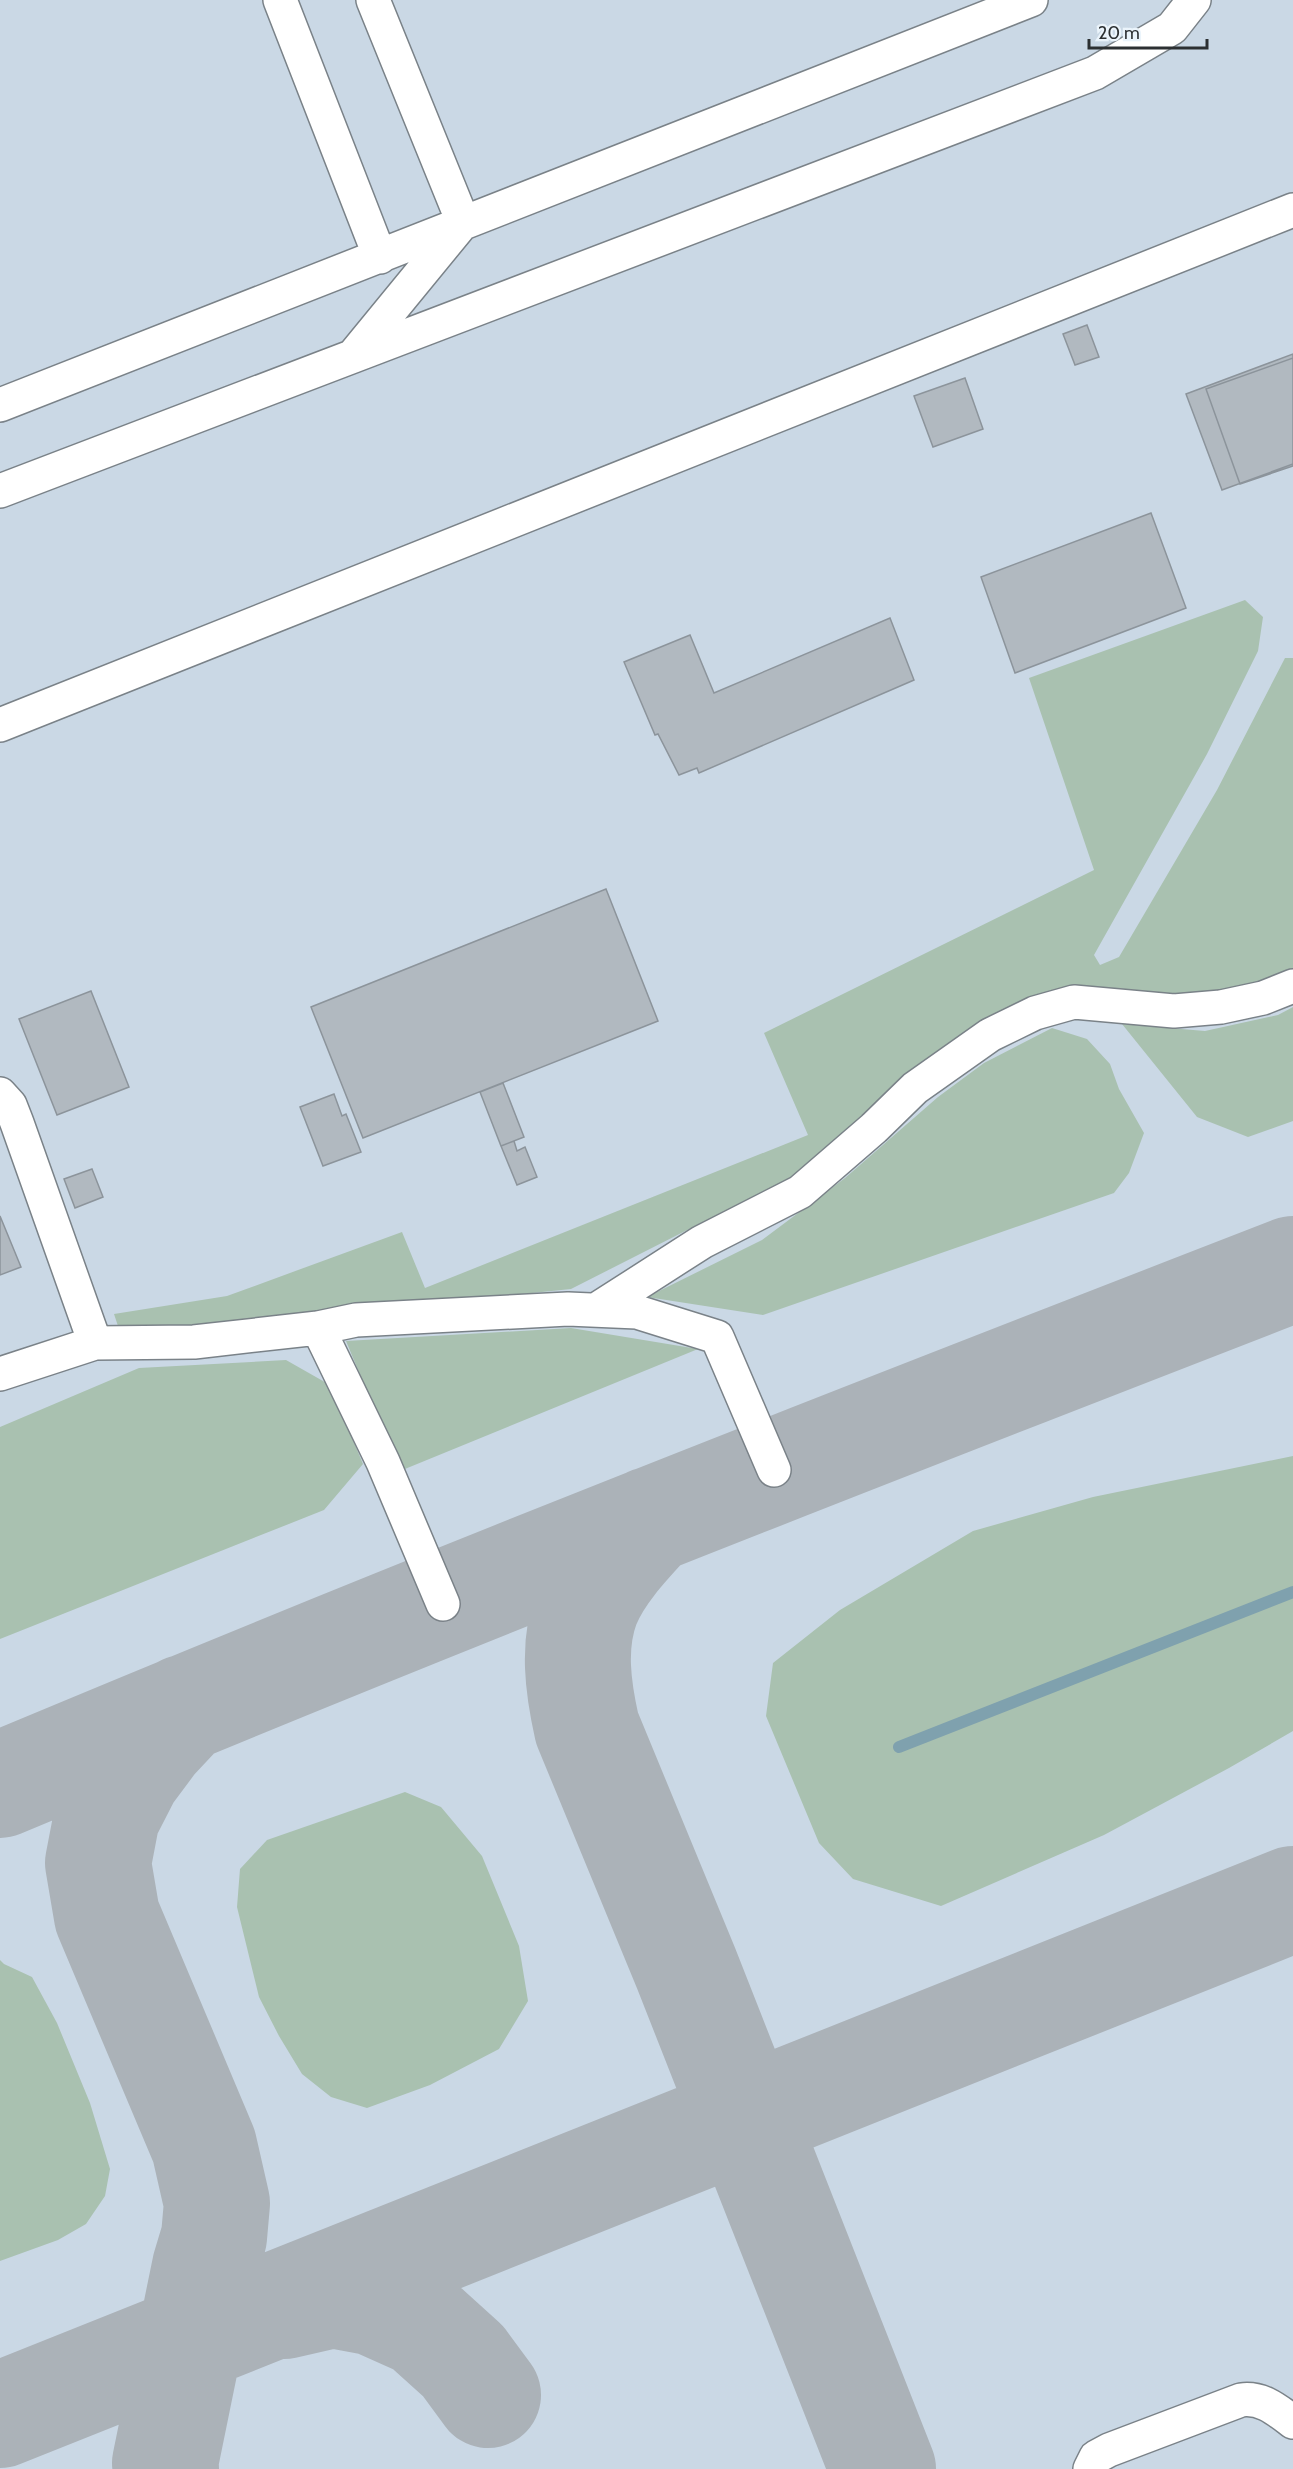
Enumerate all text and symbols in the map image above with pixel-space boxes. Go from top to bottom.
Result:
scale bar [1089,12,1208,50]
text: 20 m [1098,22,1140,44]

